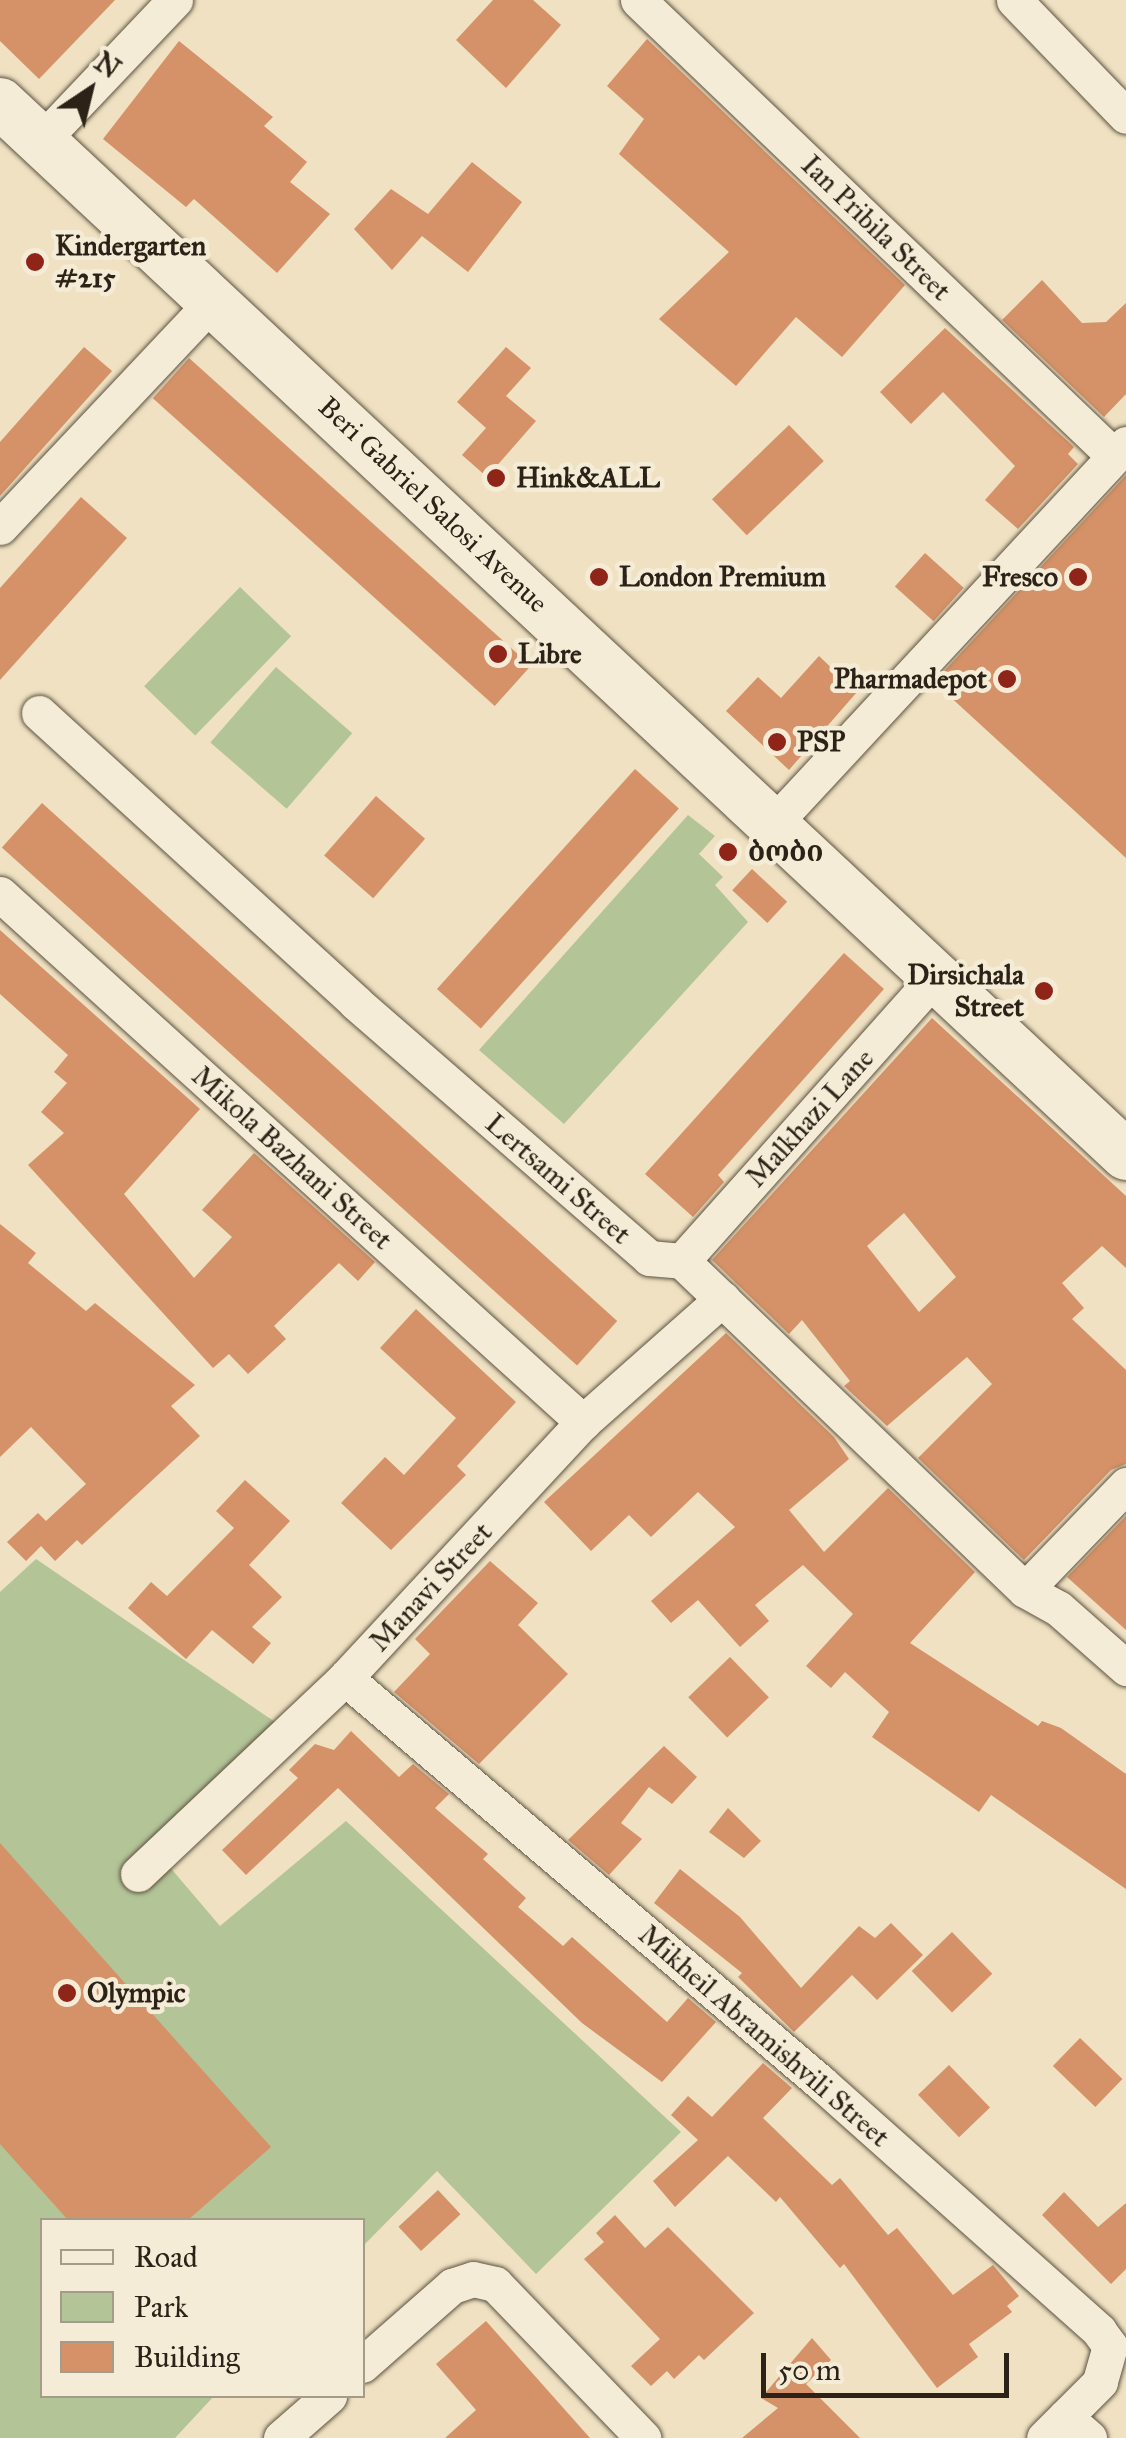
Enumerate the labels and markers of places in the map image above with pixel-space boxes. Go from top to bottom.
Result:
place label: Kindergarten #215 [55,229,206,295]
marker: Kindergarten #215 [24,251,46,273]
place label: Hink&ALL [516,461,660,495]
marker: Hink&ALL [485,467,507,489]
place label: London Premium [619,560,826,594]
place label: Fresco [982,560,1058,594]
marker: London Premium [588,566,610,588]
marker: Fresco [1067,566,1089,588]
place label: Libre [518,637,582,671]
marker: Libre [487,643,509,665]
place label: Pharmadepot [834,662,987,696]
marker: Pharmadepot [996,668,1018,690]
place label: PSP [797,725,845,759]
marker: PSP [766,731,788,753]
place label: ბობი [748,835,823,869]
marker: ბობი [717,841,739,863]
place label: Dirsichala Street [907,958,1024,1024]
marker: Dirsichala Street [1033,980,1055,1002]
place label: Olympic [87,1976,186,2010]
marker: Olympic [56,1982,78,2004]

